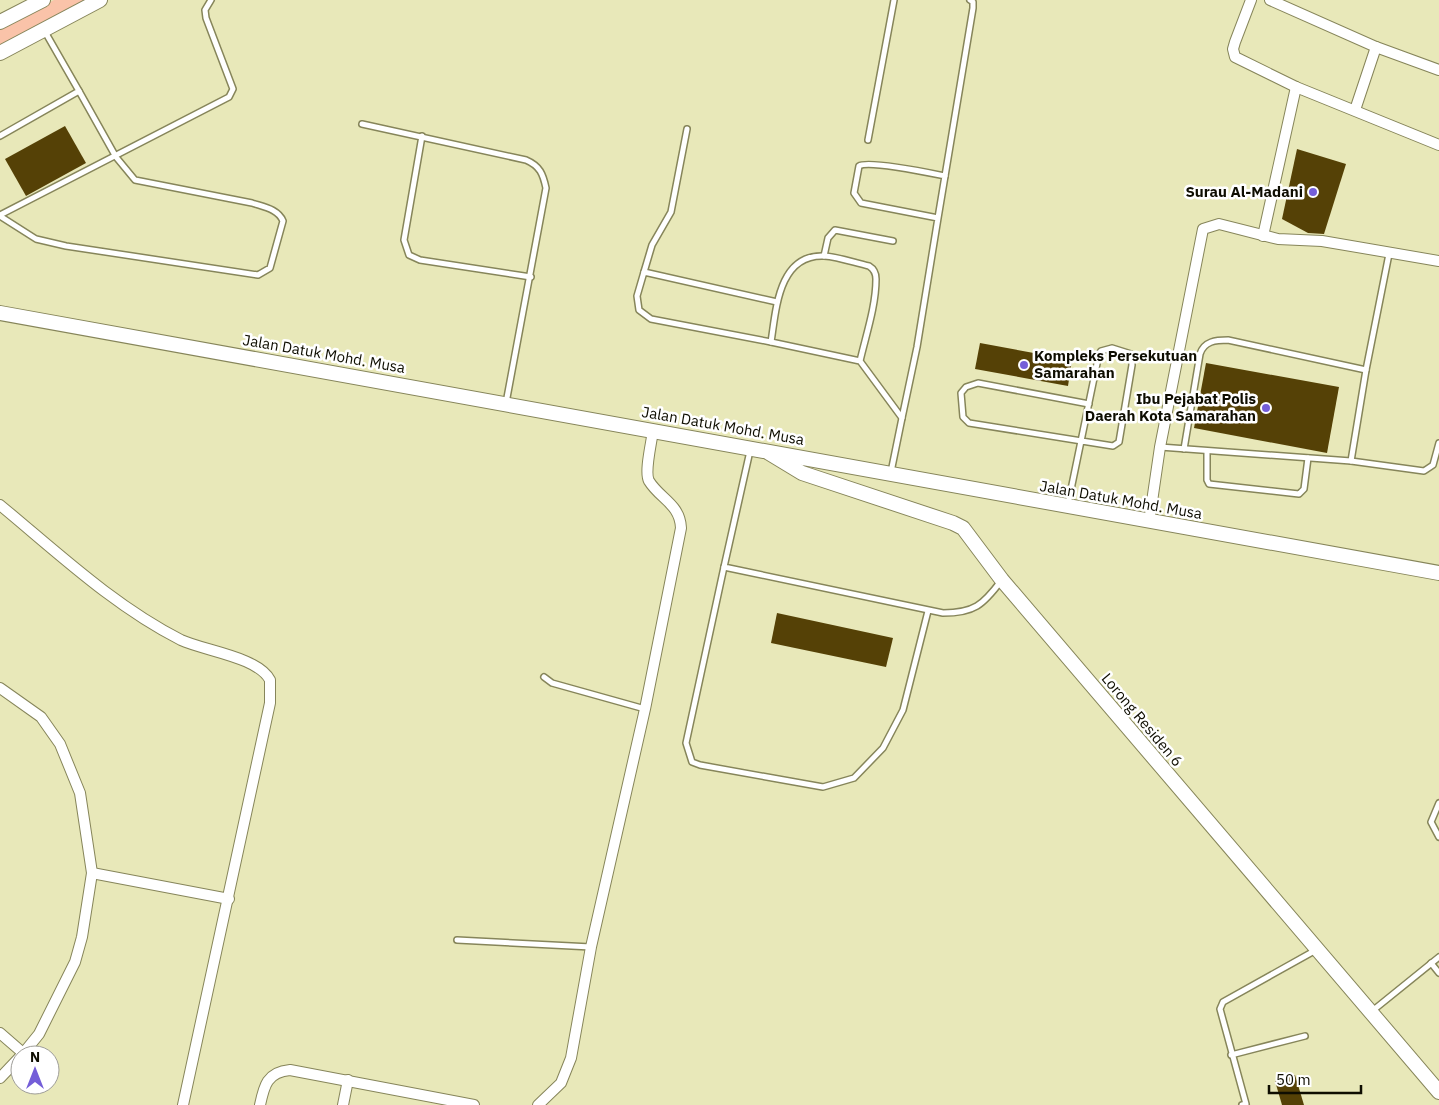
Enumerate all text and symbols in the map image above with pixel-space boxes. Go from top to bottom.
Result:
place label: Surau Al-Madani [1185,182,1303,201]
marker: Surau Al-Madani [1307,186,1319,198]
street label: Jalan Datuk Mohd. Musa [241,330,407,377]
place label: Kompleks Persekutuan Samarahan [1034,346,1197,382]
marker: Kompleks Persekutuan Samarahan [1018,359,1030,371]
place label: Ibu Pejabat Polis Daerah Kota Samarahan [1085,389,1256,425]
street label: Jalan Datuk Mohd. Musa [640,402,806,449]
marker: Ibu Pejabat Polis Daerah Kota Samarahan [1260,402,1272,414]
street label: Jalan Datuk Mohd. Musa [1038,476,1204,523]
street label: Lorong Residen 6 [1098,669,1187,770]
north arrow [10,1045,60,1095]
text: N [30,1048,40,1066]
scale bar [1269,1062,1362,1094]
text: 50 m [1276,1070,1311,1089]

